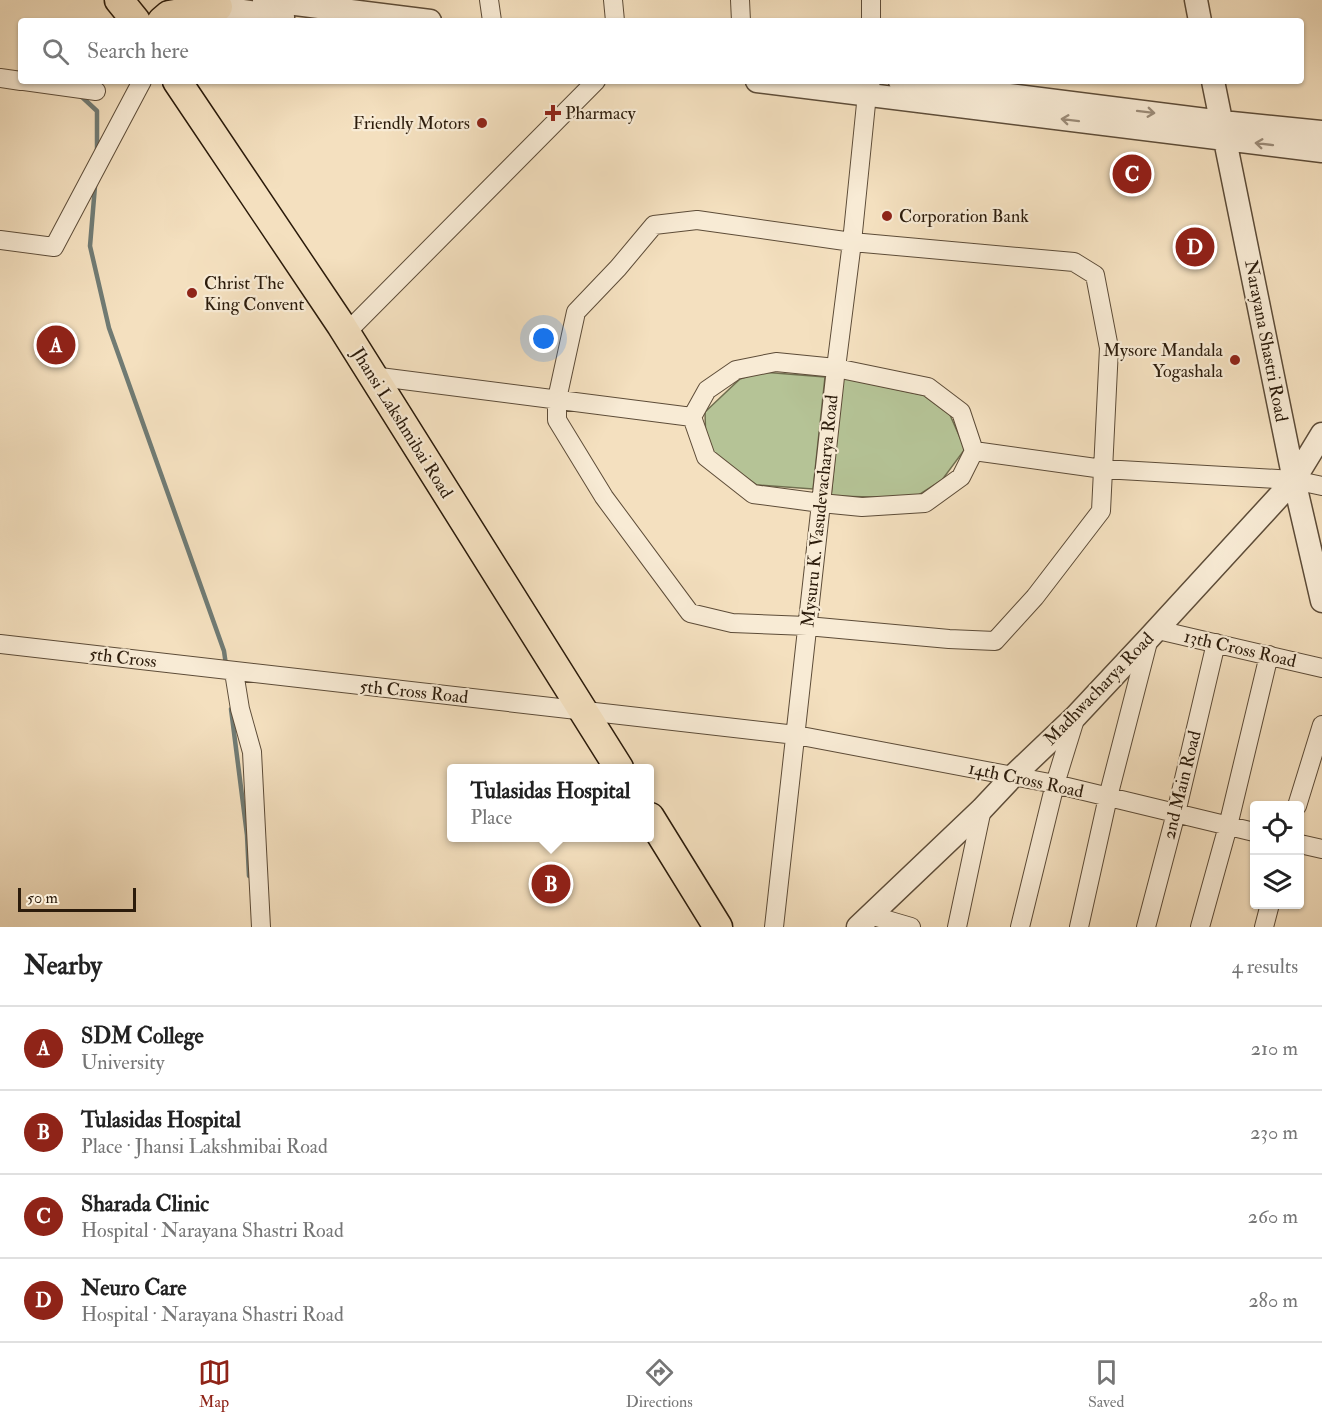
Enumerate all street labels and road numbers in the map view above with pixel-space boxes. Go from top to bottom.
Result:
street label: Narayana Shastri Road [1239,258,1293,424]
street label: Jhansi Lakshmibai Road [346,342,458,503]
street label: Mysuru K. Vasudevacharya Road [796,394,844,628]
street label: 13th Cross Road [1182,625,1298,673]
street label: Madhwacharya Road [1039,627,1159,750]
street label: 5th Cross [88,642,158,674]
street label: 5th Cross Road [359,675,470,709]
street label: 2nd Main Road [1157,728,1207,842]
street label: 14th Cross Road [966,757,1086,803]

